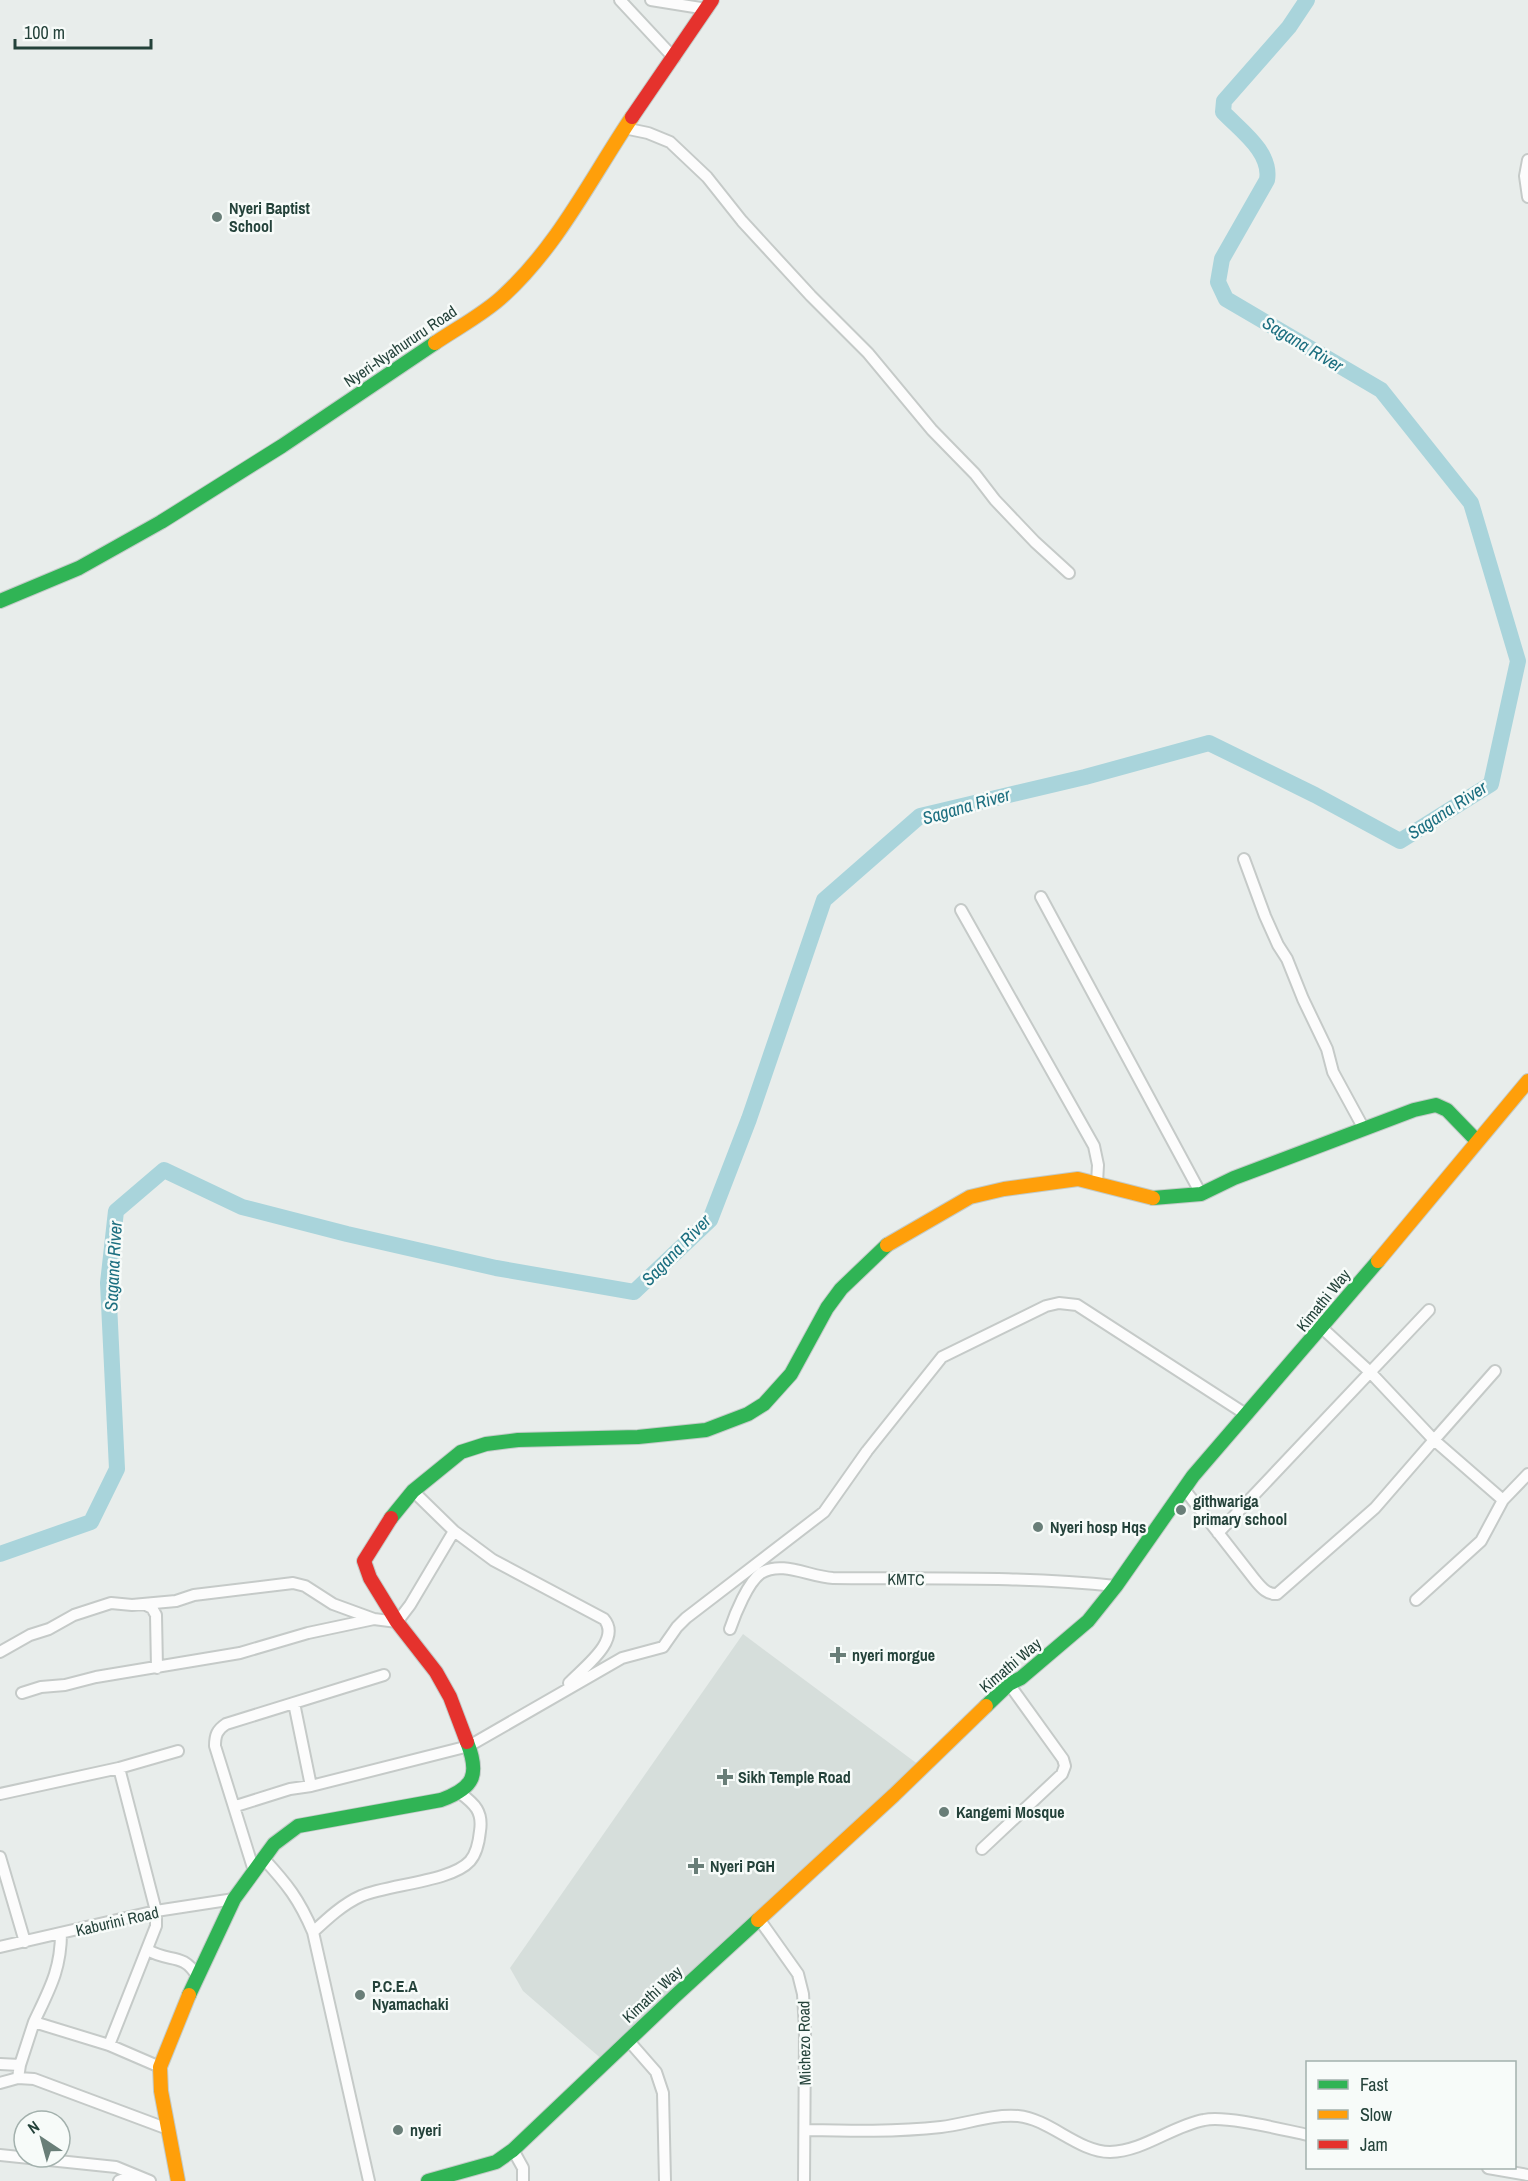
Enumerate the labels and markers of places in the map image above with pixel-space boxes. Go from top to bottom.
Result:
place label: Nyeri Baptist School [229,197,311,237]
marker: Nyeri Baptist School [210,210,224,224]
place label: githwariga primary school [1193,1490,1287,1530]
marker: githwariga primary school [1174,1503,1188,1517]
place label: Nyeri hosp Hqs [1050,1516,1146,1538]
marker: Nyeri hosp Hqs [1031,1520,1045,1534]
place label: nyeri morgue [852,1644,935,1666]
marker: nyeri morgue [829,1646,847,1664]
place label: Sikh Temple Road [738,1766,851,1788]
marker: Sikh Temple Road [716,1768,734,1786]
place label: Kangemi Mosque [956,1801,1065,1823]
marker: Kangemi Mosque [937,1805,951,1819]
place label: Nyeri PGH [710,1855,775,1877]
marker: Nyeri PGH [687,1857,705,1875]
place label: P.C.E.A Nyamachaki [372,1975,449,2015]
marker: P.C.E.A Nyamachaki [353,1988,367,2002]
place label: nyeri [410,2119,441,2141]
marker: nyeri [391,2123,405,2137]

